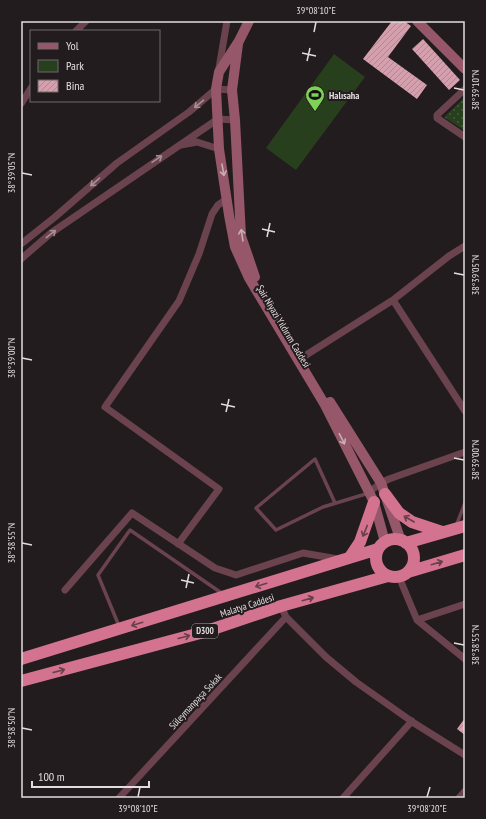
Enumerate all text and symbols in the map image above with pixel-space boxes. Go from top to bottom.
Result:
text: 39°08'10"E [296,4,336,17]
legend [30,30,160,102]
text: Yol [66,38,79,53]
text: Park [66,58,84,73]
text: 38°39'10"N [469,70,482,110]
text: Bina [66,78,85,93]
sports icon: Halısaha [304,84,326,112]
place label: Halısaha [329,89,359,102]
one-way arrow [193,99,204,108]
text: 38°39'05"N [5,153,18,193]
one-way arrow [152,155,163,163]
one-way arrow [219,163,227,176]
one-way arrow [90,177,100,187]
one-way arrow [238,228,246,241]
one-way arrow [45,229,56,238]
text: 38°39'05"N [469,255,482,295]
street label: Şair Niyazi Yıldırım Caddesi [254,283,313,370]
text: 38°39'00"N [5,338,18,378]
one-way arrow [339,432,346,444]
text: 38°39'00"N [469,440,482,480]
one-way arrow [403,515,415,523]
text: 38°38'55"N [5,523,18,563]
one-way arrow [360,524,368,536]
one-way arrow [430,559,443,566]
one-way arrow [254,582,267,589]
street label: Malatya Caddesi [218,591,276,620]
one-way arrow [302,595,315,602]
one-way arrow [130,621,143,628]
road number: D300 [192,624,218,638]
text: 38°38'55"N [469,625,482,665]
one-way arrow [177,633,190,640]
one-way arrow [52,666,65,674]
street label: Süleymanpaşa Sokak [166,671,225,732]
text: 38°38'50"N [5,708,18,748]
scale bar [32,763,149,789]
text: 100 m [38,769,65,784]
text: 39°08'10"E [118,802,158,815]
text: 39°08'20"E [407,802,447,815]

